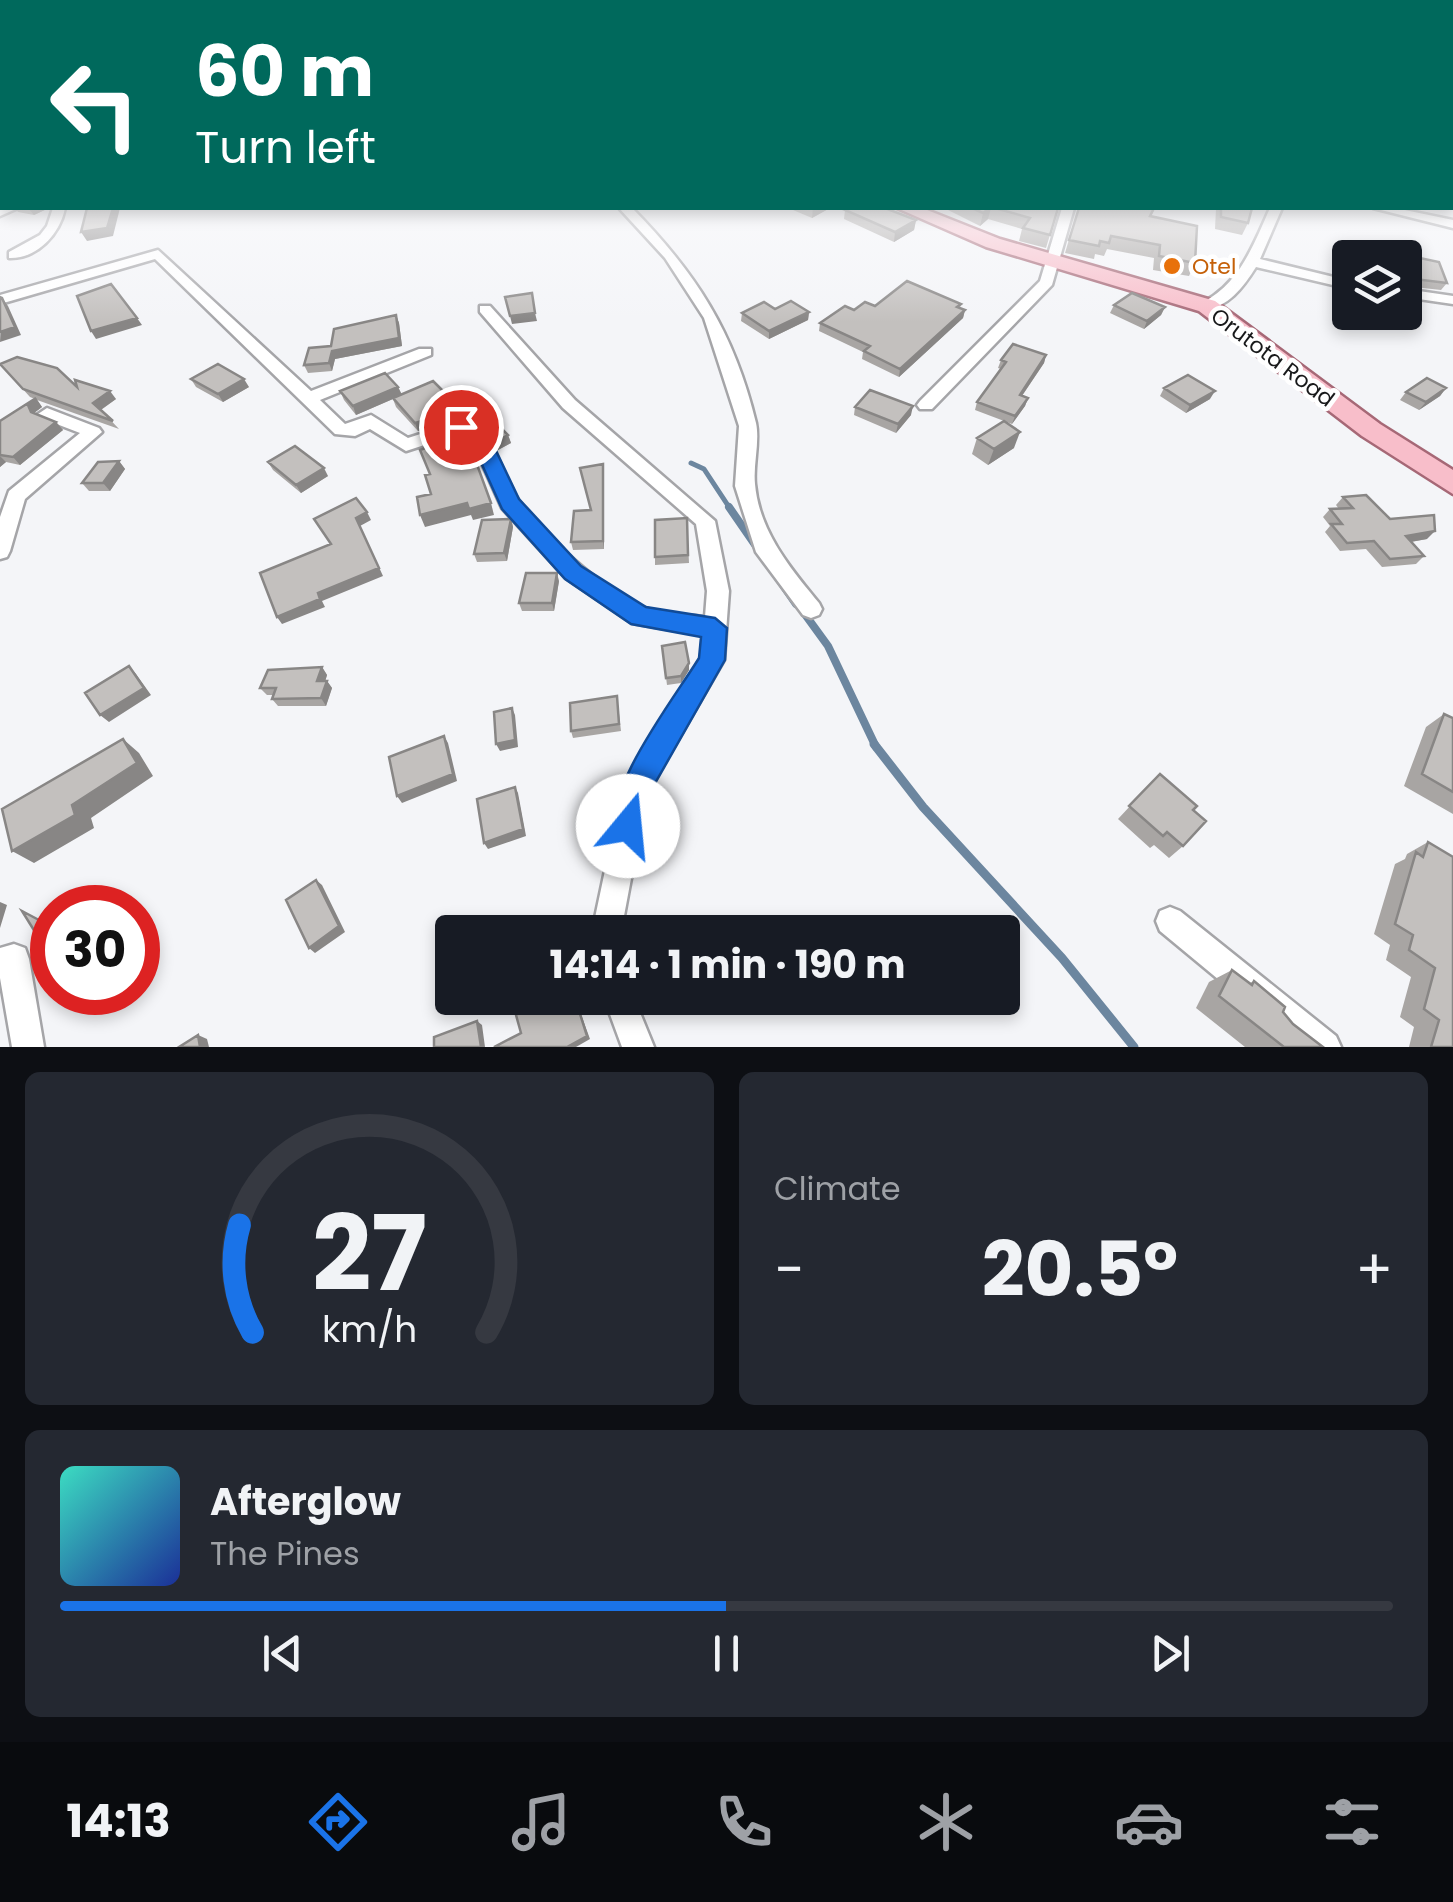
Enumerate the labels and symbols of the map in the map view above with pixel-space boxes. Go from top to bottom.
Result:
place label: Otel [1192,251,1236,282]
marker: Otel [1161,255,1183,277]
street label: Orutota Road [1204,301,1341,414]
pin [419,385,504,470]
position arrow [576,774,680,878]
speed limit sign: 30 [30,885,160,1015]

